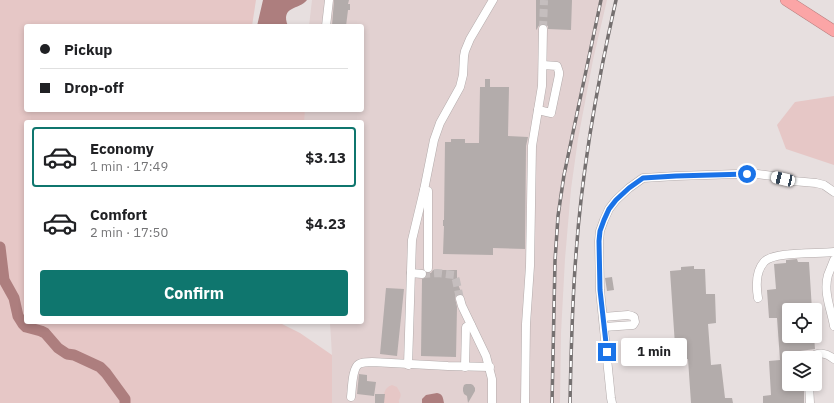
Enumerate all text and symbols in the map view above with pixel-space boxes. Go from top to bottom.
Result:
text: Pickup [64,40,112,59]
text: Drop-off [64,78,124,97]
icon: car [42,139,78,175]
text: Economy [90,139,154,158]
text: $3.13 [305,148,346,167]
text: 1 min · 17:49 [90,158,168,175]
route start [738,165,756,183]
car [770,170,796,188]
icon: car [42,205,78,241]
text: Comfort [90,205,147,224]
text: $4.23 [305,214,346,233]
text: 2 min · 17:50 [90,224,168,241]
button: Confirm [40,270,348,316]
map controls [782,303,822,391]
button: locate [782,303,822,343]
callout: 1 min [621,338,687,366]
route end [598,343,616,361]
text: 1 min [637,343,671,360]
button: layers [782,351,822,391]

